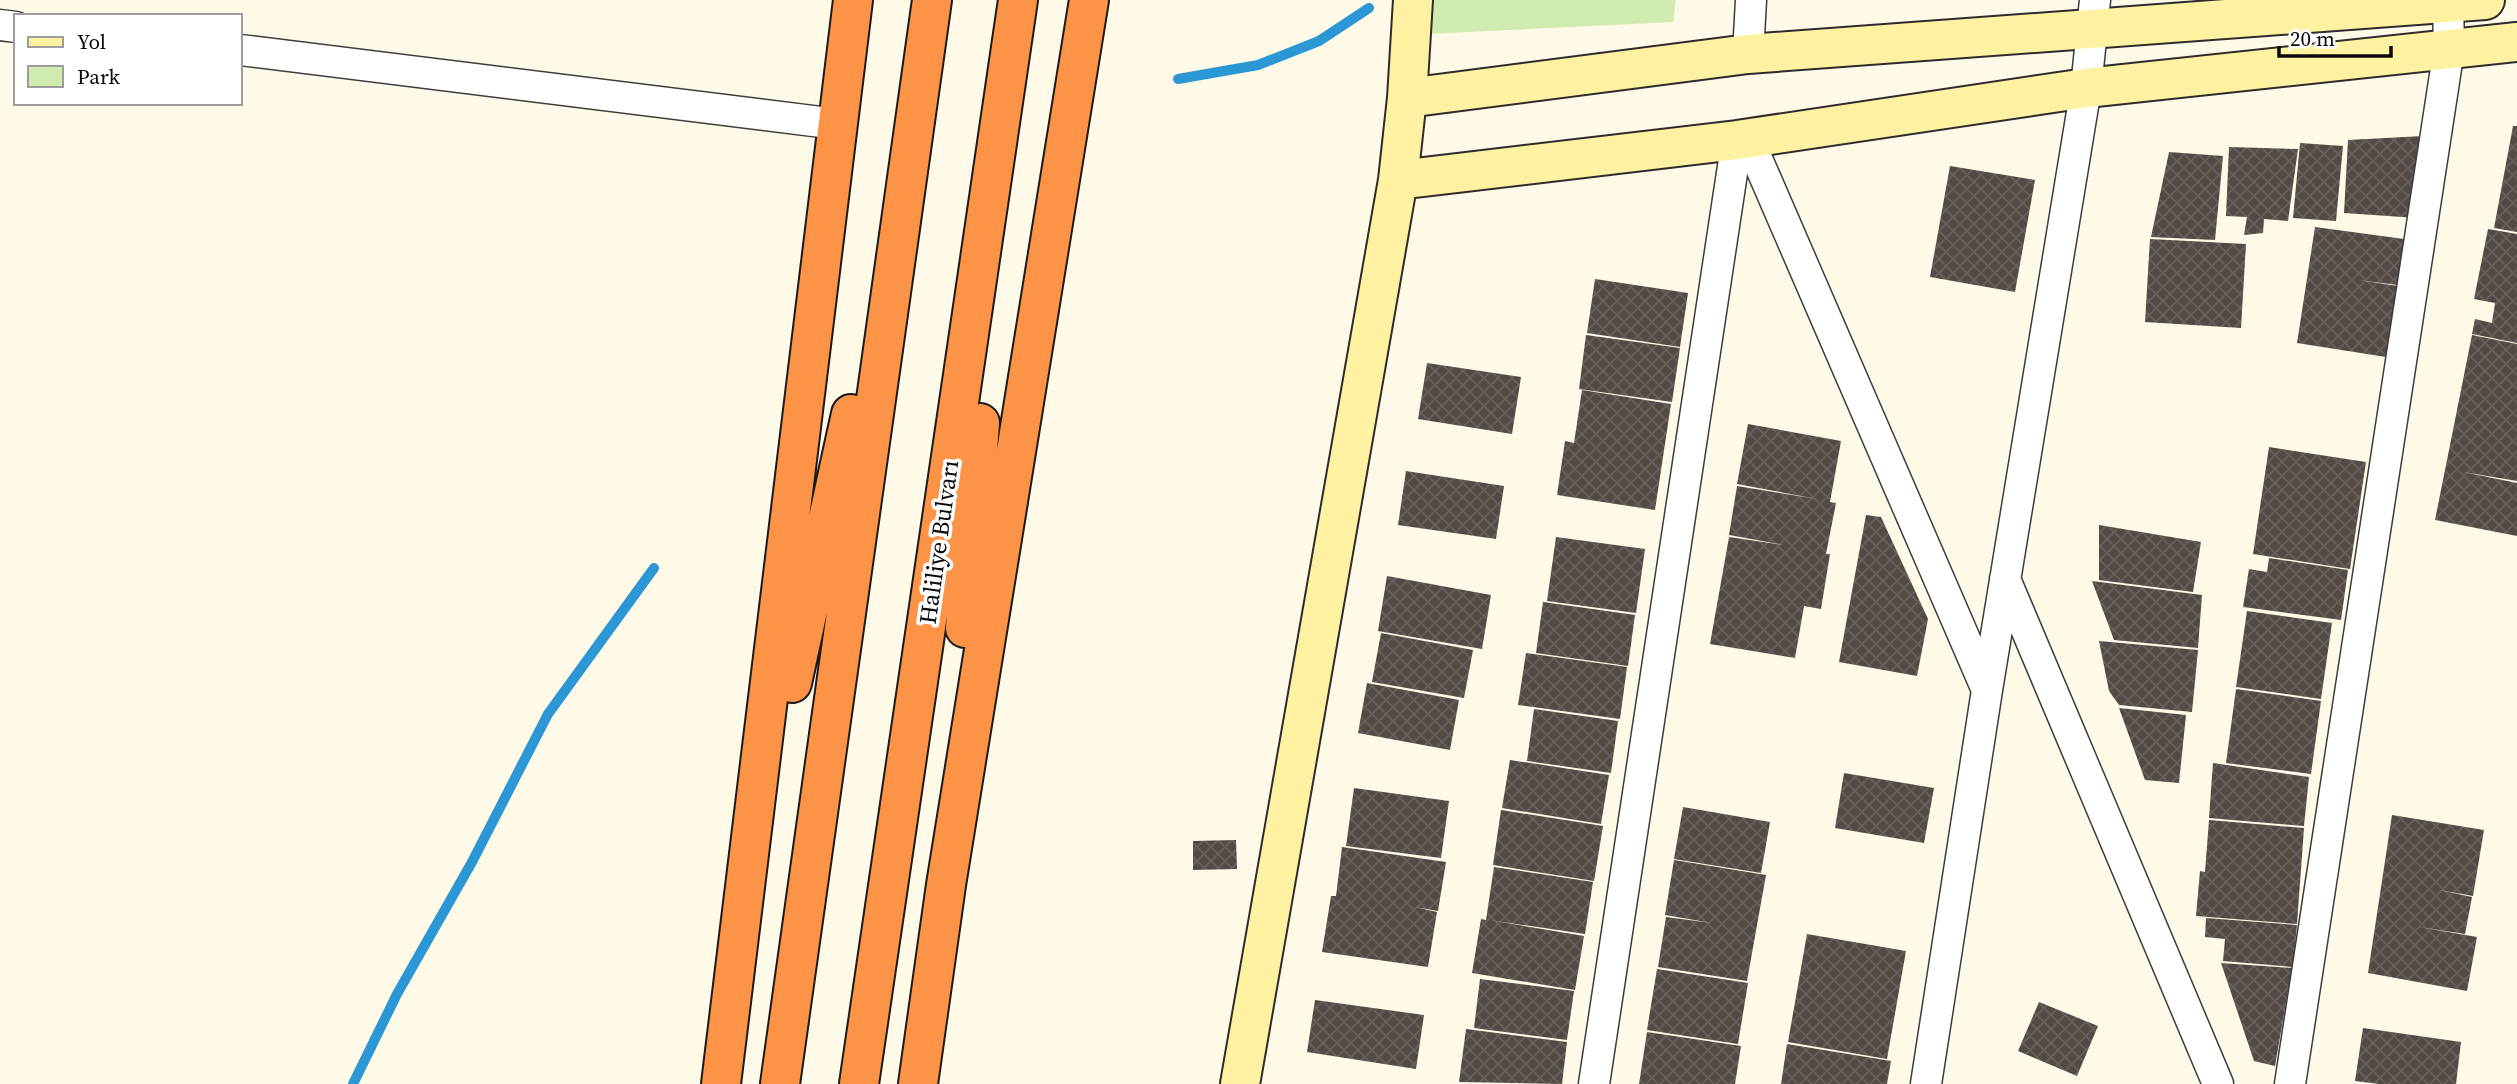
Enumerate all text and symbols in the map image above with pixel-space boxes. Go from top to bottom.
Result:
legend [14,14,242,105]
scale bar [2279,14,2391,58]
text: 20 m [2290,24,2335,53]
text: Yol [77,27,106,56]
text: Park [77,62,121,91]
street label: Haliliye Bulvarı [911,458,966,626]

